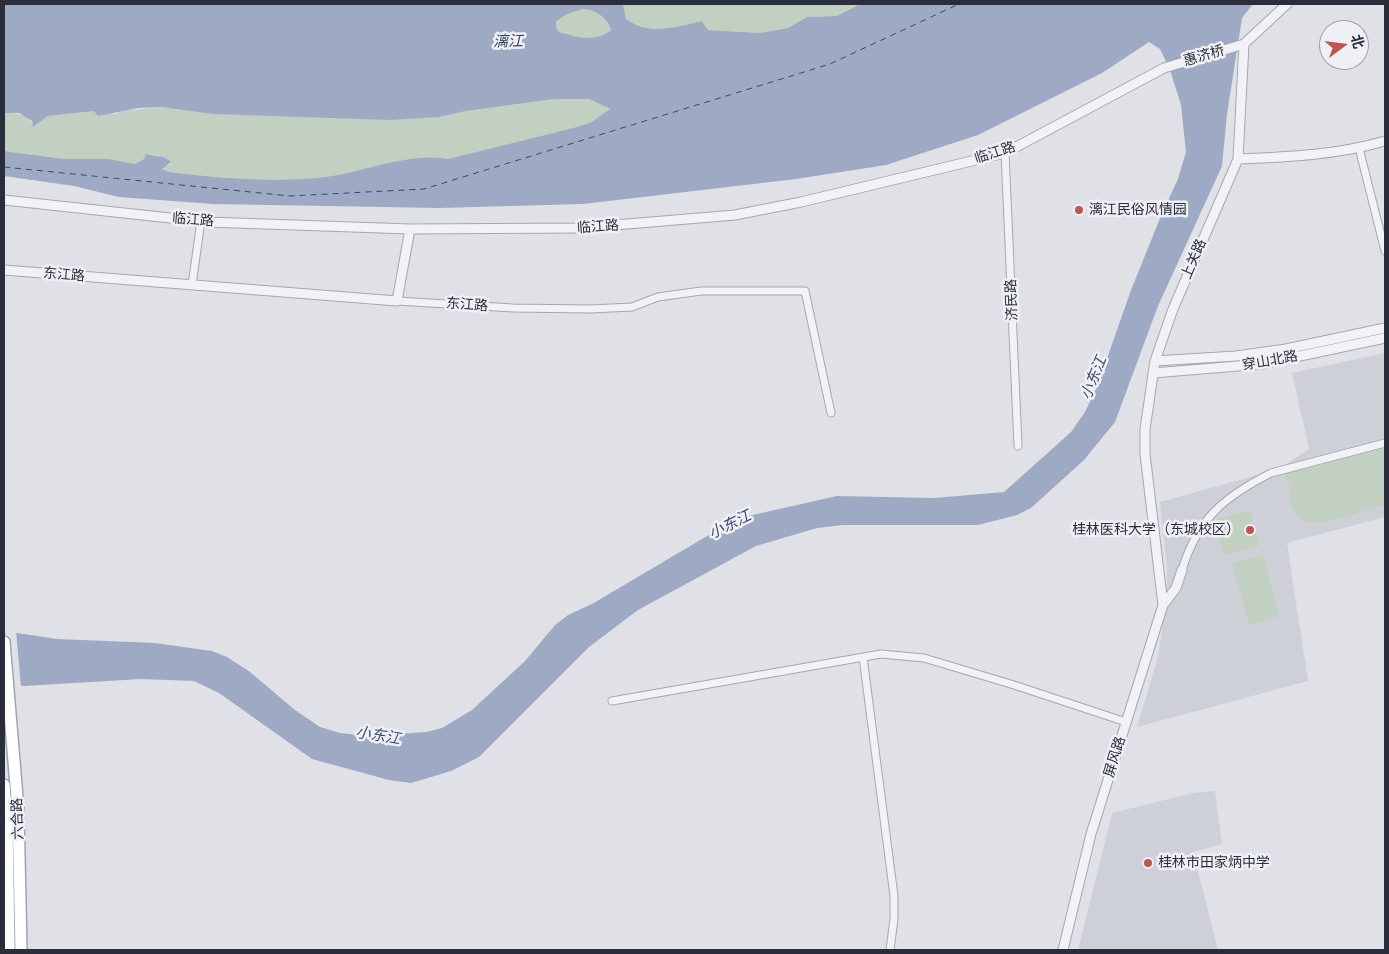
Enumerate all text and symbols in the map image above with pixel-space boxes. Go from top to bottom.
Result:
north arrow [1319,20,1369,70]
text: 北 [1347,32,1368,50]
water label: 漓江 [493,33,523,51]
street label: 惠济桥 [1181,42,1227,70]
street label: 临江路 [972,139,1018,167]
place label: 漓江民俗风情园 [1089,202,1187,218]
marker: 漓江民俗风情园 [1073,204,1085,216]
street label: 临江路 [171,210,215,230]
street label: 临江路 [576,217,620,237]
street label: 上关路 [1178,236,1210,282]
street label: 东江路 [42,265,86,285]
street label: 济民路 [1003,279,1021,321]
street label: 东江路 [445,295,489,315]
street label: 穿山北路 [1241,348,1299,374]
water label: 小东江 [1077,354,1111,402]
water label: 小东江 [706,507,754,543]
place label: 桂林医科大学（东城校区） [1072,522,1240,538]
marker: 桂林医科大学（东城校区） [1244,524,1256,536]
water label: 小东江 [354,724,402,748]
street label: 屏风路 [1101,734,1129,780]
street label: 六合路 [9,798,27,840]
place label: 桂林市田家炳中学 [1158,855,1270,871]
marker: 桂林市田家炳中学 [1142,857,1154,869]

